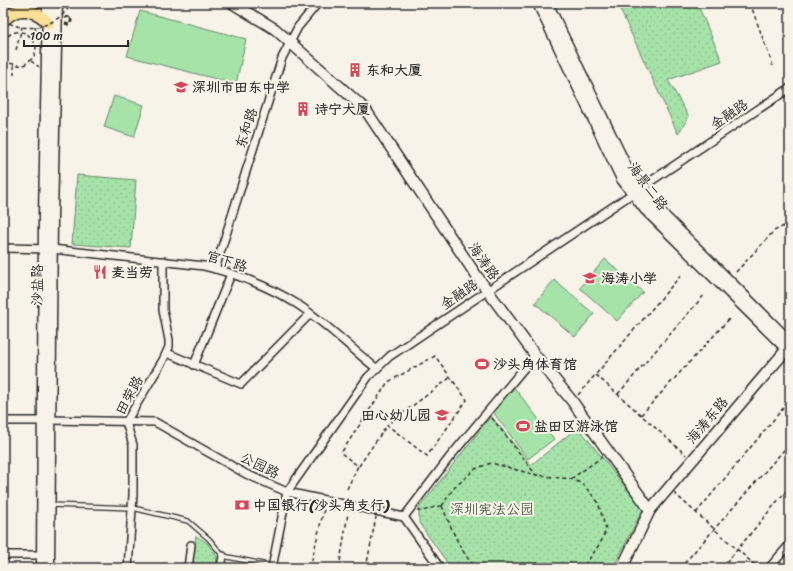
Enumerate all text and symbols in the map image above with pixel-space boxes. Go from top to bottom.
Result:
scale bar [24,22,128,48]
text: 100 m [30,25,63,47]
place label: 东和大厦 [366,58,422,83]
building icon: 东和大厦 [347,62,363,78]
place label: 深圳市田东中学 [192,75,290,100]
school or university icon: 深圳市田东中学 [173,79,189,95]
street label: 金融路 [705,92,754,137]
place label: 诗宁大厦 [314,97,370,122]
building icon: 诗宁大厦 [295,101,311,117]
street label: 东和路 [228,104,265,152]
street label: 海景二路 [621,156,674,216]
street label: 海涛路 [461,237,506,286]
street label: 官下路 [203,243,251,280]
place label: 麦当劳 [111,260,153,285]
street label: 沙盐路 [25,264,50,306]
restaurant icon: 麦当劳 [92,264,108,280]
place label: 海涛小学 [601,266,657,291]
school or university icon: 海涛小学 [582,270,598,286]
street label: 金融路 [435,272,484,317]
place label: 沙头角体育馆 [493,352,577,377]
sports icon: 沙头角体育馆 [474,356,490,372]
street label: 田荣路 [109,371,150,420]
street label: 海涛东路 [680,391,735,450]
place label: 田心幼儿园 [361,403,431,428]
school or university icon: 田心幼儿园 [434,407,450,423]
place label: 盐田区游泳馆 [534,414,618,439]
sports icon: 盐田区游泳馆 [515,418,531,434]
street label: 公园路 [235,445,284,486]
place label: 中国银行(沙头角支行) [253,493,390,518]
bank icon: 中国银行(沙头角支行) [234,497,250,513]
park label: 深圳宪法公园 [450,497,534,522]

